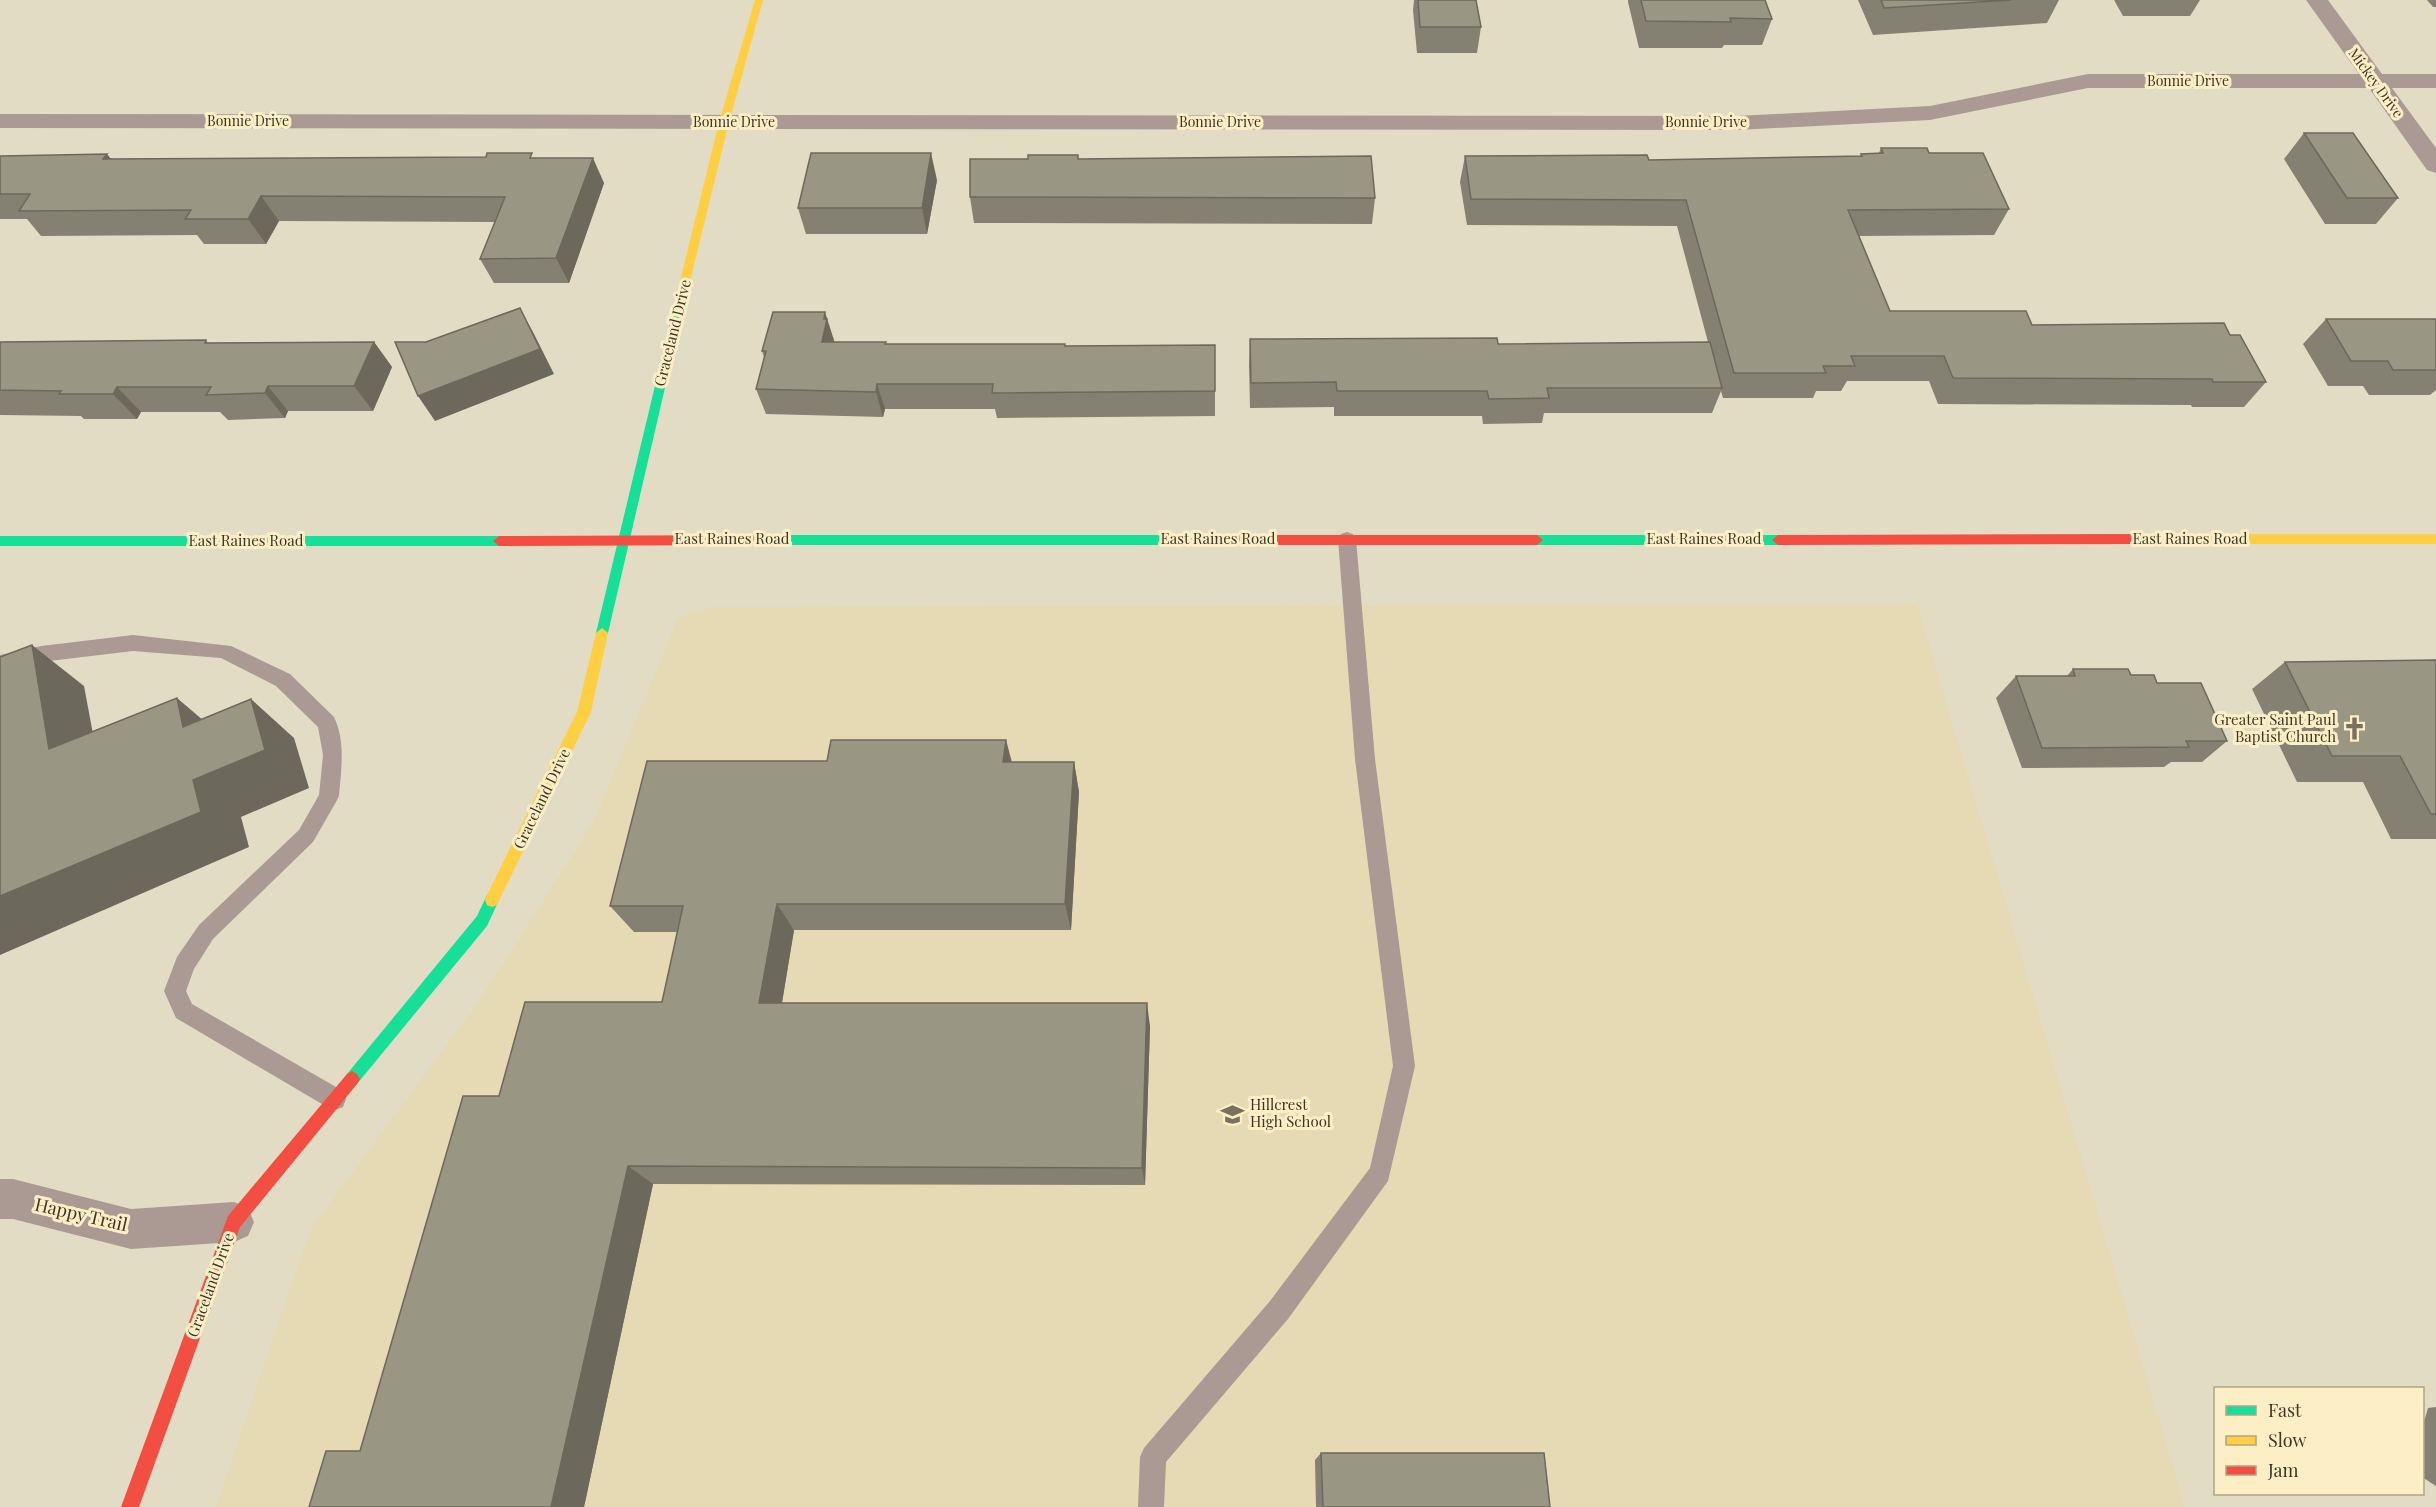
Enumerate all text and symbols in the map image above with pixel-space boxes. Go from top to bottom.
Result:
street label: Mickey Drive [2345,44,2408,121]
street label: Bonnie Drive [2147,71,2229,90]
street label: Bonnie Drive [207,111,289,130]
street label: Bonnie Drive [693,112,775,131]
street label: Bonnie Drive [1179,112,1261,131]
street label: Bonnie Drive [1665,112,1747,131]
street label: Graceland Drive [649,277,695,388]
street label: East Raines Road [675,528,790,548]
street label: East Raines Road [1161,528,1276,548]
street label: East Raines Road [1647,528,1762,548]
street label: East Raines Road [2133,528,2248,548]
street label: East Raines Road [189,530,304,550]
place label: Greater Saint Paul Baptist Church [2214,709,2336,746]
church icon: Greater Saint Paul Baptist Church [2341,716,2367,742]
street label: Graceland Drive [508,745,574,852]
place label: Hillcrest High School [1250,1094,1331,1131]
school or university icon: Hillcrest High School [1219,1101,1245,1127]
street label: Happy Trail [33,1192,130,1236]
street label: Graceland Drive [182,1230,238,1340]
legend [2214,1387,2424,1495]
text: Fast [2268,1398,2302,1422]
text: Slow [2268,1428,2306,1452]
text: Jam [2267,1458,2298,1482]

